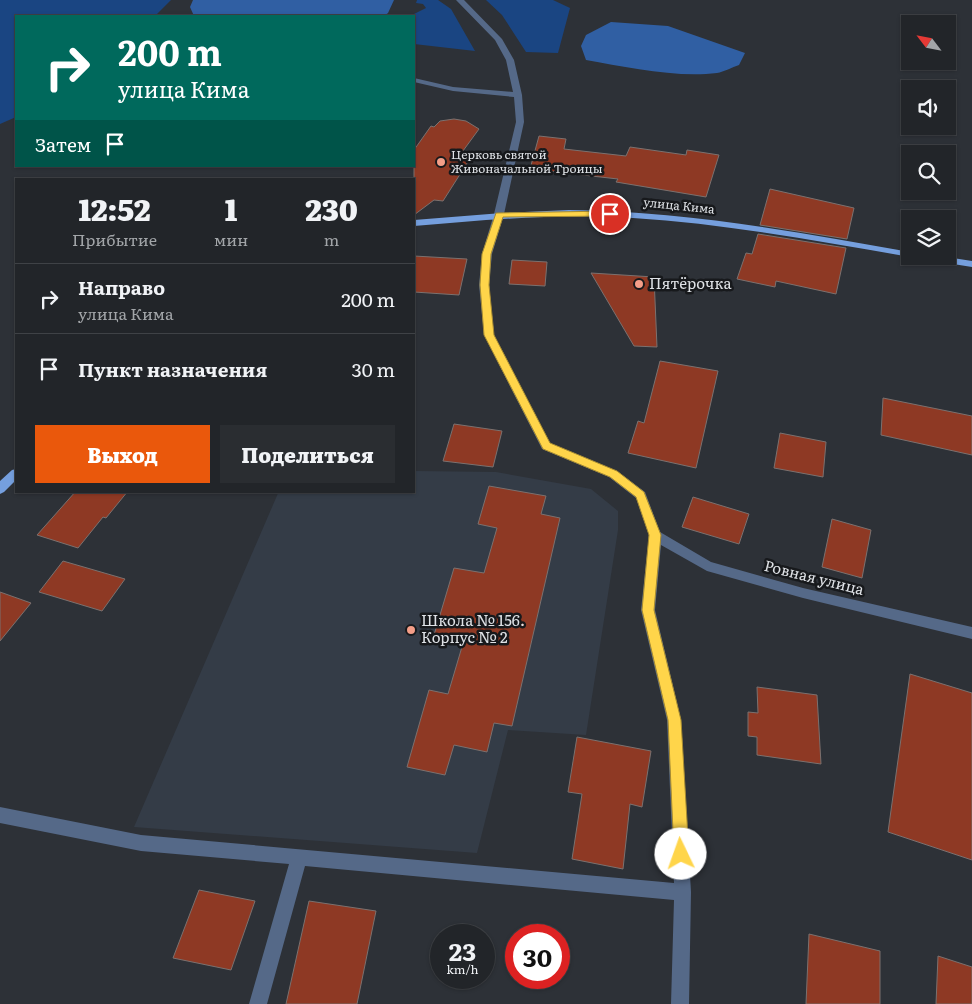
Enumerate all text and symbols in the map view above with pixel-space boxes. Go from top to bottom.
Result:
north arrow [901,15,956,70]
map controls [901,15,956,265]
text: 200 m [118,25,222,77]
icon: right [35,35,100,100]
text: улица Кима [118,72,250,105]
button: sound [901,80,956,135]
text: Затем [35,130,91,158]
icon: arrive [101,130,129,158]
place label: Церковь святой Живоначальной Троицы [451,145,603,177]
button: search [901,145,956,200]
marker: Церковь святой Живоначальной Троицы [435,156,447,168]
text: 12:52 [78,186,151,230]
text: 1 [225,186,237,230]
text: 230 [305,186,358,230]
street label: улица Кима [642,192,716,218]
pin [589,193,631,235]
icon: arrive [596,200,624,228]
button: layers [901,210,956,265]
text: Прибытие [72,227,157,251]
text: мин [214,227,248,251]
text: m [324,227,339,251]
place label: Пятёрочка [649,271,733,294]
text: Направо [78,273,165,301]
marker: Пятёрочка [633,278,645,290]
icon: right [35,285,63,313]
text: 200 m [341,285,395,313]
text: улица Кима [78,301,174,325]
icon: arrive [35,355,63,383]
text: Пункт назначения [78,355,267,383]
text: 30 m [351,355,395,383]
button: Выход [35,425,210,483]
button: Поделиться [220,425,395,483]
street label: Ровная улица [762,553,868,600]
place label: Школа № 156. Корпус № 2 [421,608,525,648]
marker: Школа № 156. Корпус № 2 [405,624,417,636]
position arrow [654,827,706,879]
speed limit sign: 30 [505,924,570,989]
text: 23 [449,932,476,969]
text: km/h [447,960,478,978]

